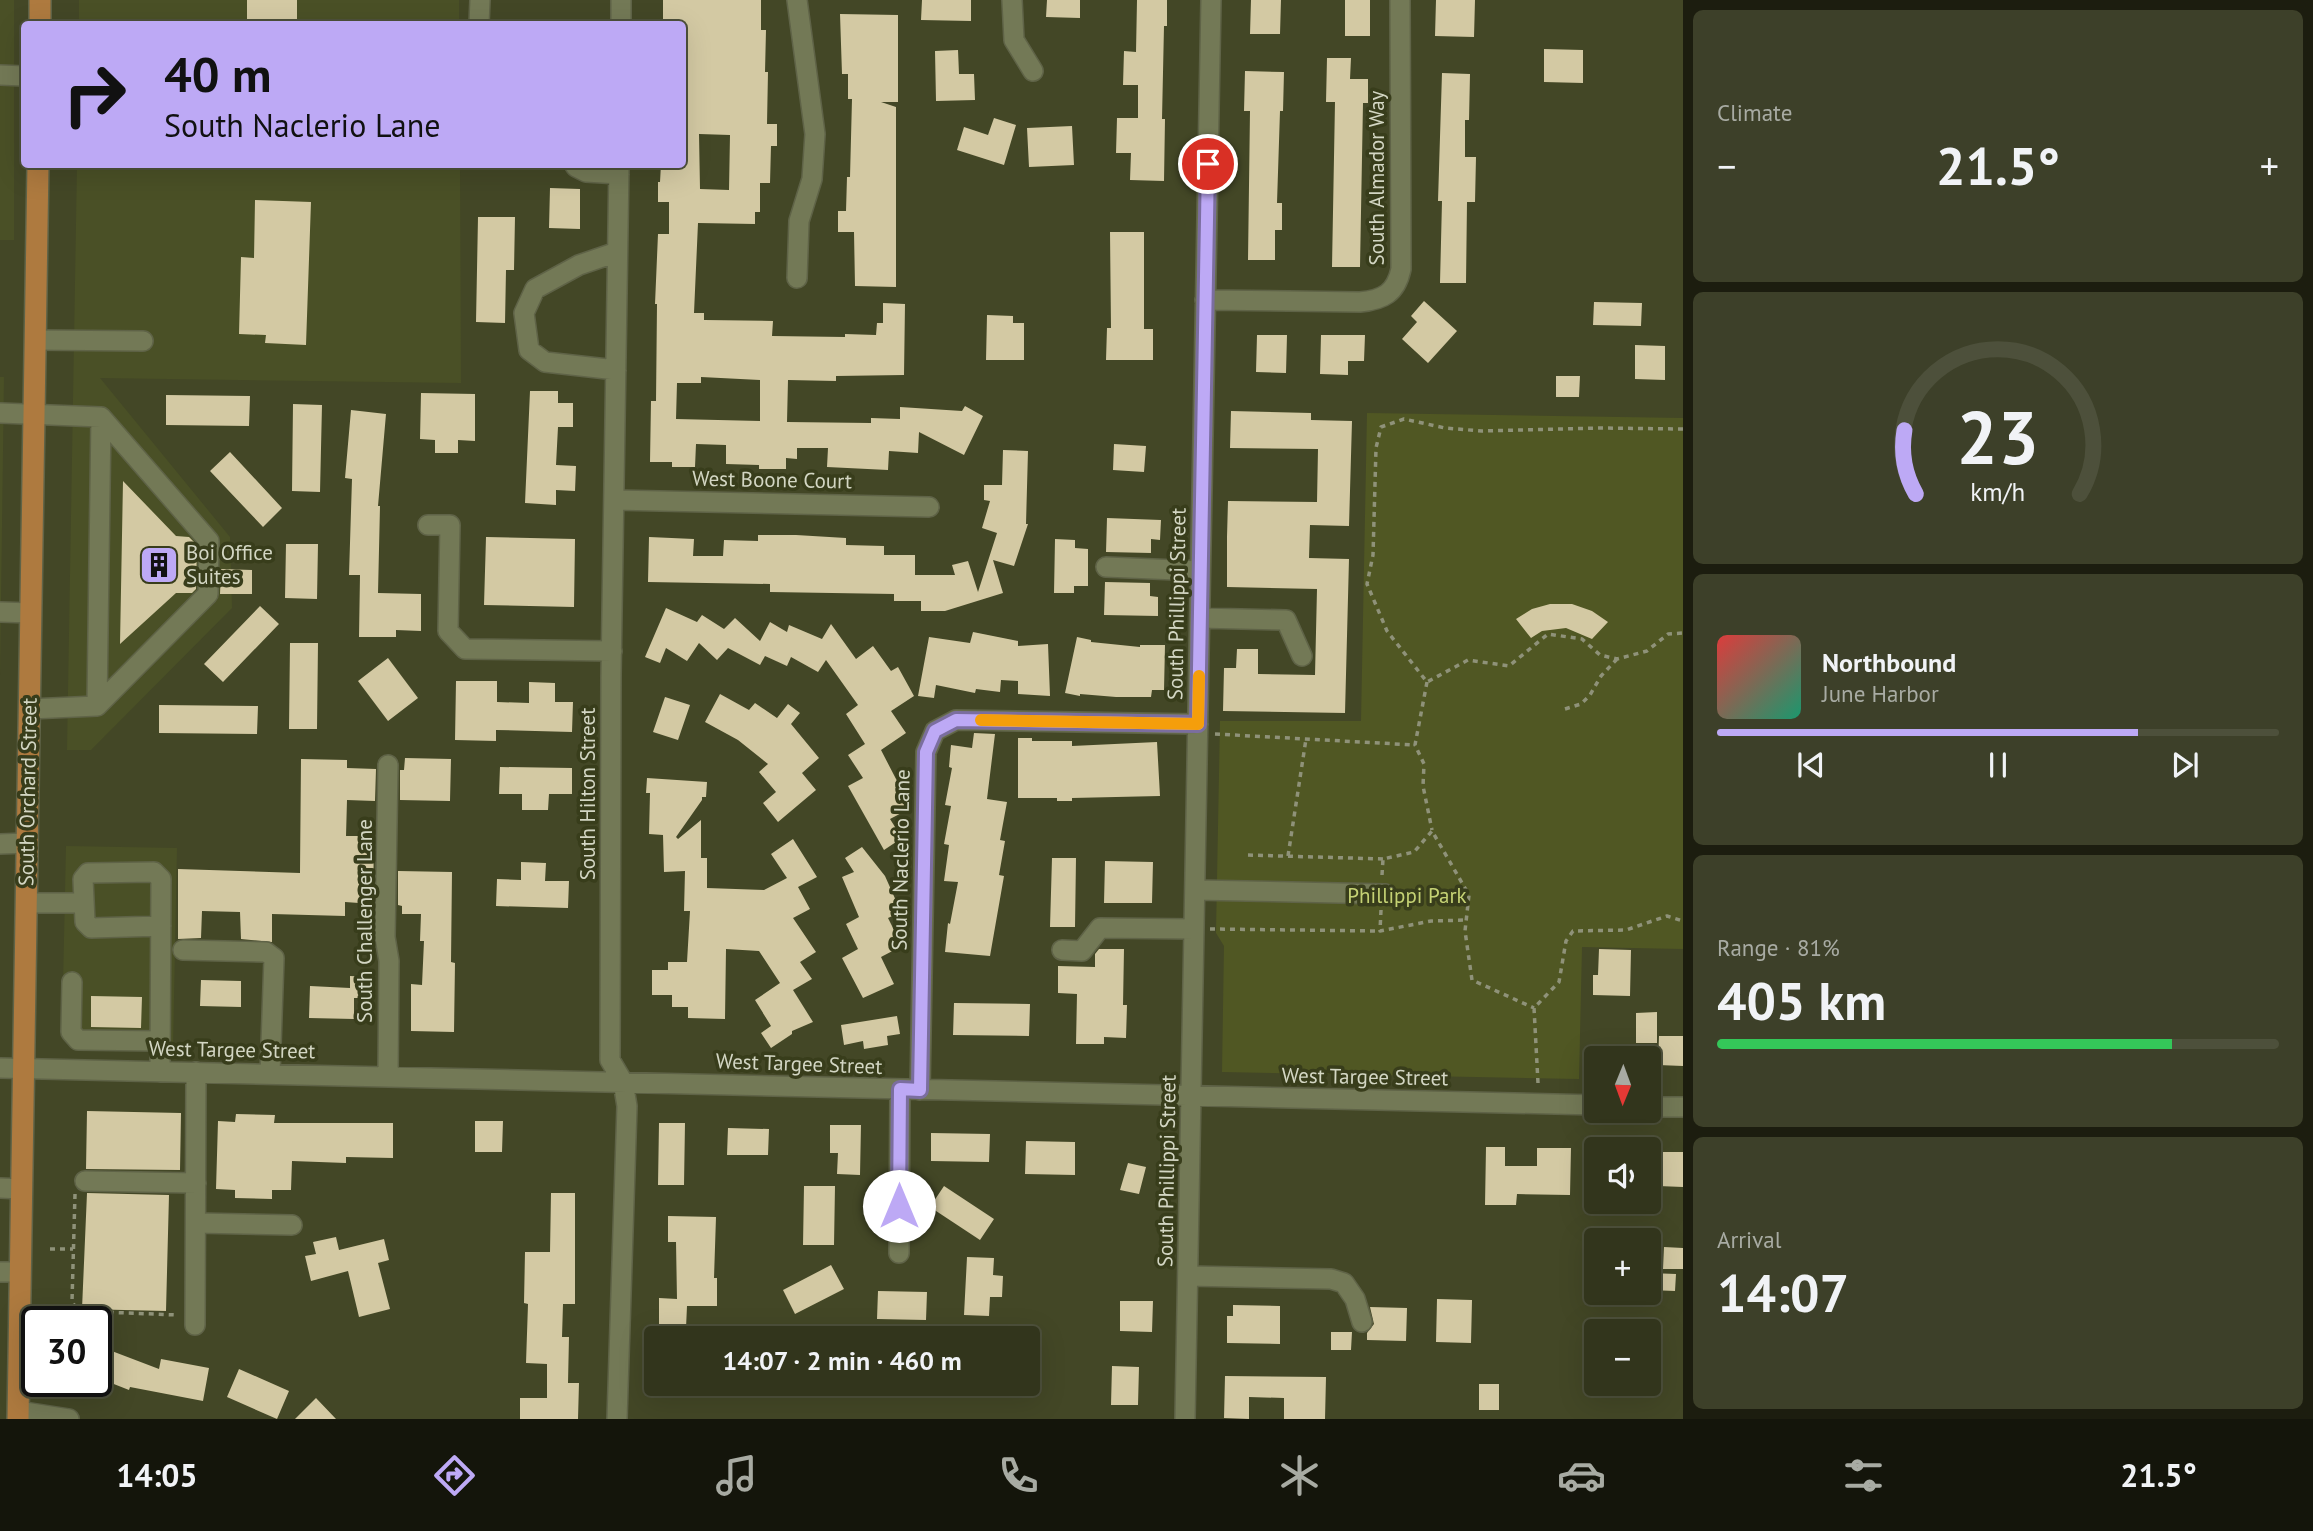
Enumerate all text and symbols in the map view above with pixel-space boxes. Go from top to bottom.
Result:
text: 40 m [164,42,271,106]
icon: right [49,49,140,140]
street label: South Almador Way [1363,90,1390,265]
text: Climate [1717,98,1792,127]
text: South Naclerio Lane [164,104,440,146]
text: 21.5° [1936,132,2060,199]
pin [1178,134,1238,194]
text: − [1717,141,1736,190]
text: + [2260,141,2279,190]
icon: arrive [1189,145,1227,183]
text: 23 [1957,390,2039,484]
street label: West Boone Court [692,465,852,494]
text: km/h [1971,475,2025,507]
street label: South Phillippi Street [1161,508,1192,700]
place label: Boi Office Suites [186,539,273,590]
building icon: Boi Office Suites [138,544,180,586]
text: Northbound [1822,646,1956,679]
text: June Harbor [1822,679,1939,708]
street label: South Orchard Street [12,698,43,886]
street label: South Hilton Street [574,708,601,880]
icon: previous [1792,746,1830,784]
icon: pause [1979,746,2017,784]
icon: next [2166,746,2204,784]
street label: South Naclerio Lane [885,769,916,951]
street label: South Challenger Lane [351,819,378,1023]
park label: Phillippi Park [1347,882,1467,909]
text: Range · 81% [1717,933,1840,962]
text: 405 km [1717,967,1886,1034]
street label: West Targee Street [148,1035,316,1064]
north arrow [1584,1046,1661,1124]
map controls [1584,1046,1661,1396]
street label: West Targee Street [715,1047,883,1080]
street label: West Targee Street [1281,1062,1449,1091]
street label: South Phillippi Street [1151,1075,1182,1267]
button: sound [1584,1137,1661,1214]
position arrow [862,1169,936,1243]
text: Arrival [1717,1225,1781,1254]
button: + [1584,1228,1661,1305]
text: 14:07 [1717,1259,1849,1326]
speed limit sign: 30 [21,1306,112,1397]
button: − [1584,1319,1661,1396]
text: 14:07 · 2 min · 460 m [722,1344,962,1377]
icon: directions [430,1451,479,1500]
icon: music [712,1451,761,1500]
icon: phone [994,1451,1043,1500]
icon: climate [1275,1451,1324,1500]
icon: car [1557,1451,1606,1500]
icon: filters [1839,1451,1888,1500]
text: 14:05 [116,1454,198,1496]
text: 21.5° [2120,1454,2197,1496]

